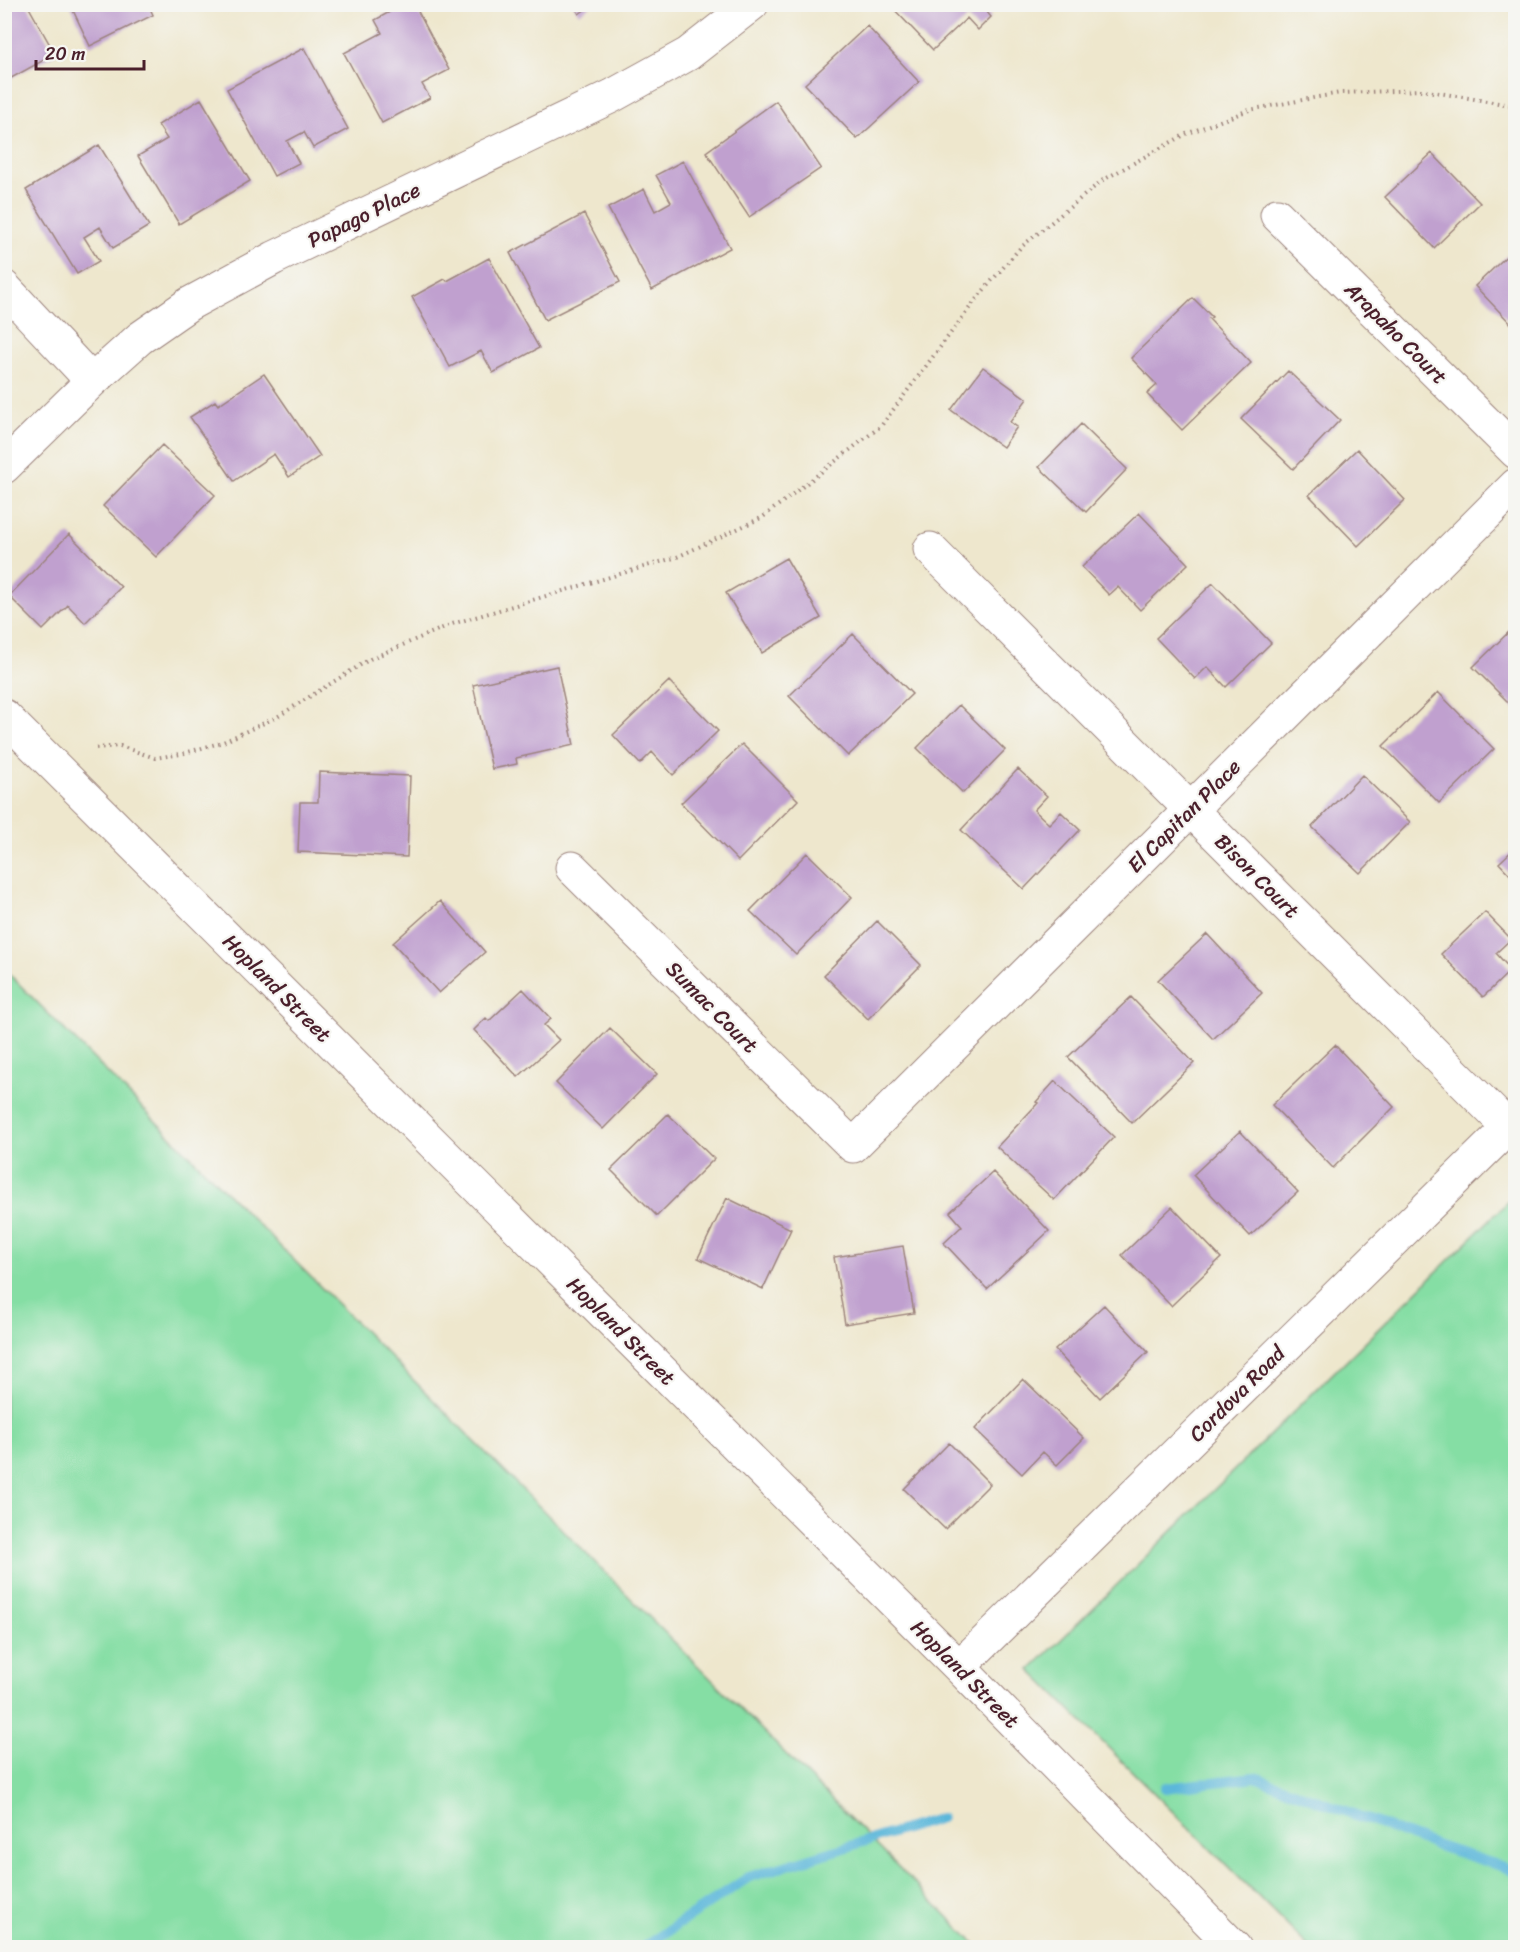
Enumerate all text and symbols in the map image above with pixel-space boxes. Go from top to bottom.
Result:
scale bar [36,33,144,71]
text: 20 m [45,38,85,70]
street label: Papago Place [301,171,427,259]
street label: Arapaho Court [1334,271,1457,394]
street label: El Capitan Place [1118,749,1251,882]
street label: Bison Court [1205,824,1309,928]
street label: Hopland Street [213,924,341,1052]
street label: Sumac Court [656,951,768,1063]
street label: Hopland Street [557,1267,685,1395]
street label: Cordova Road [1179,1335,1296,1452]
street label: Hopland Street [901,1610,1029,1738]

